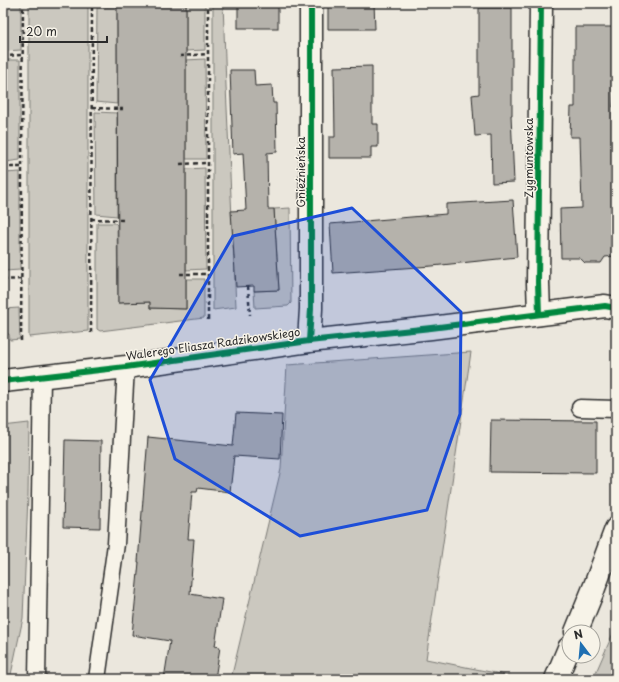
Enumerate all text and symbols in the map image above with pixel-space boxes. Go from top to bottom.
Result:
scale bar [20,18,107,44]
text: 20 m [26,22,57,40]
street label: Zygmuntowska [520,118,537,198]
street label: Gnieźnieńska [292,136,309,207]
street label: Walerego Eliasza Radzikowskiego [125,323,301,364]
north arrow [561,624,601,664]
text: N [572,624,585,643]

